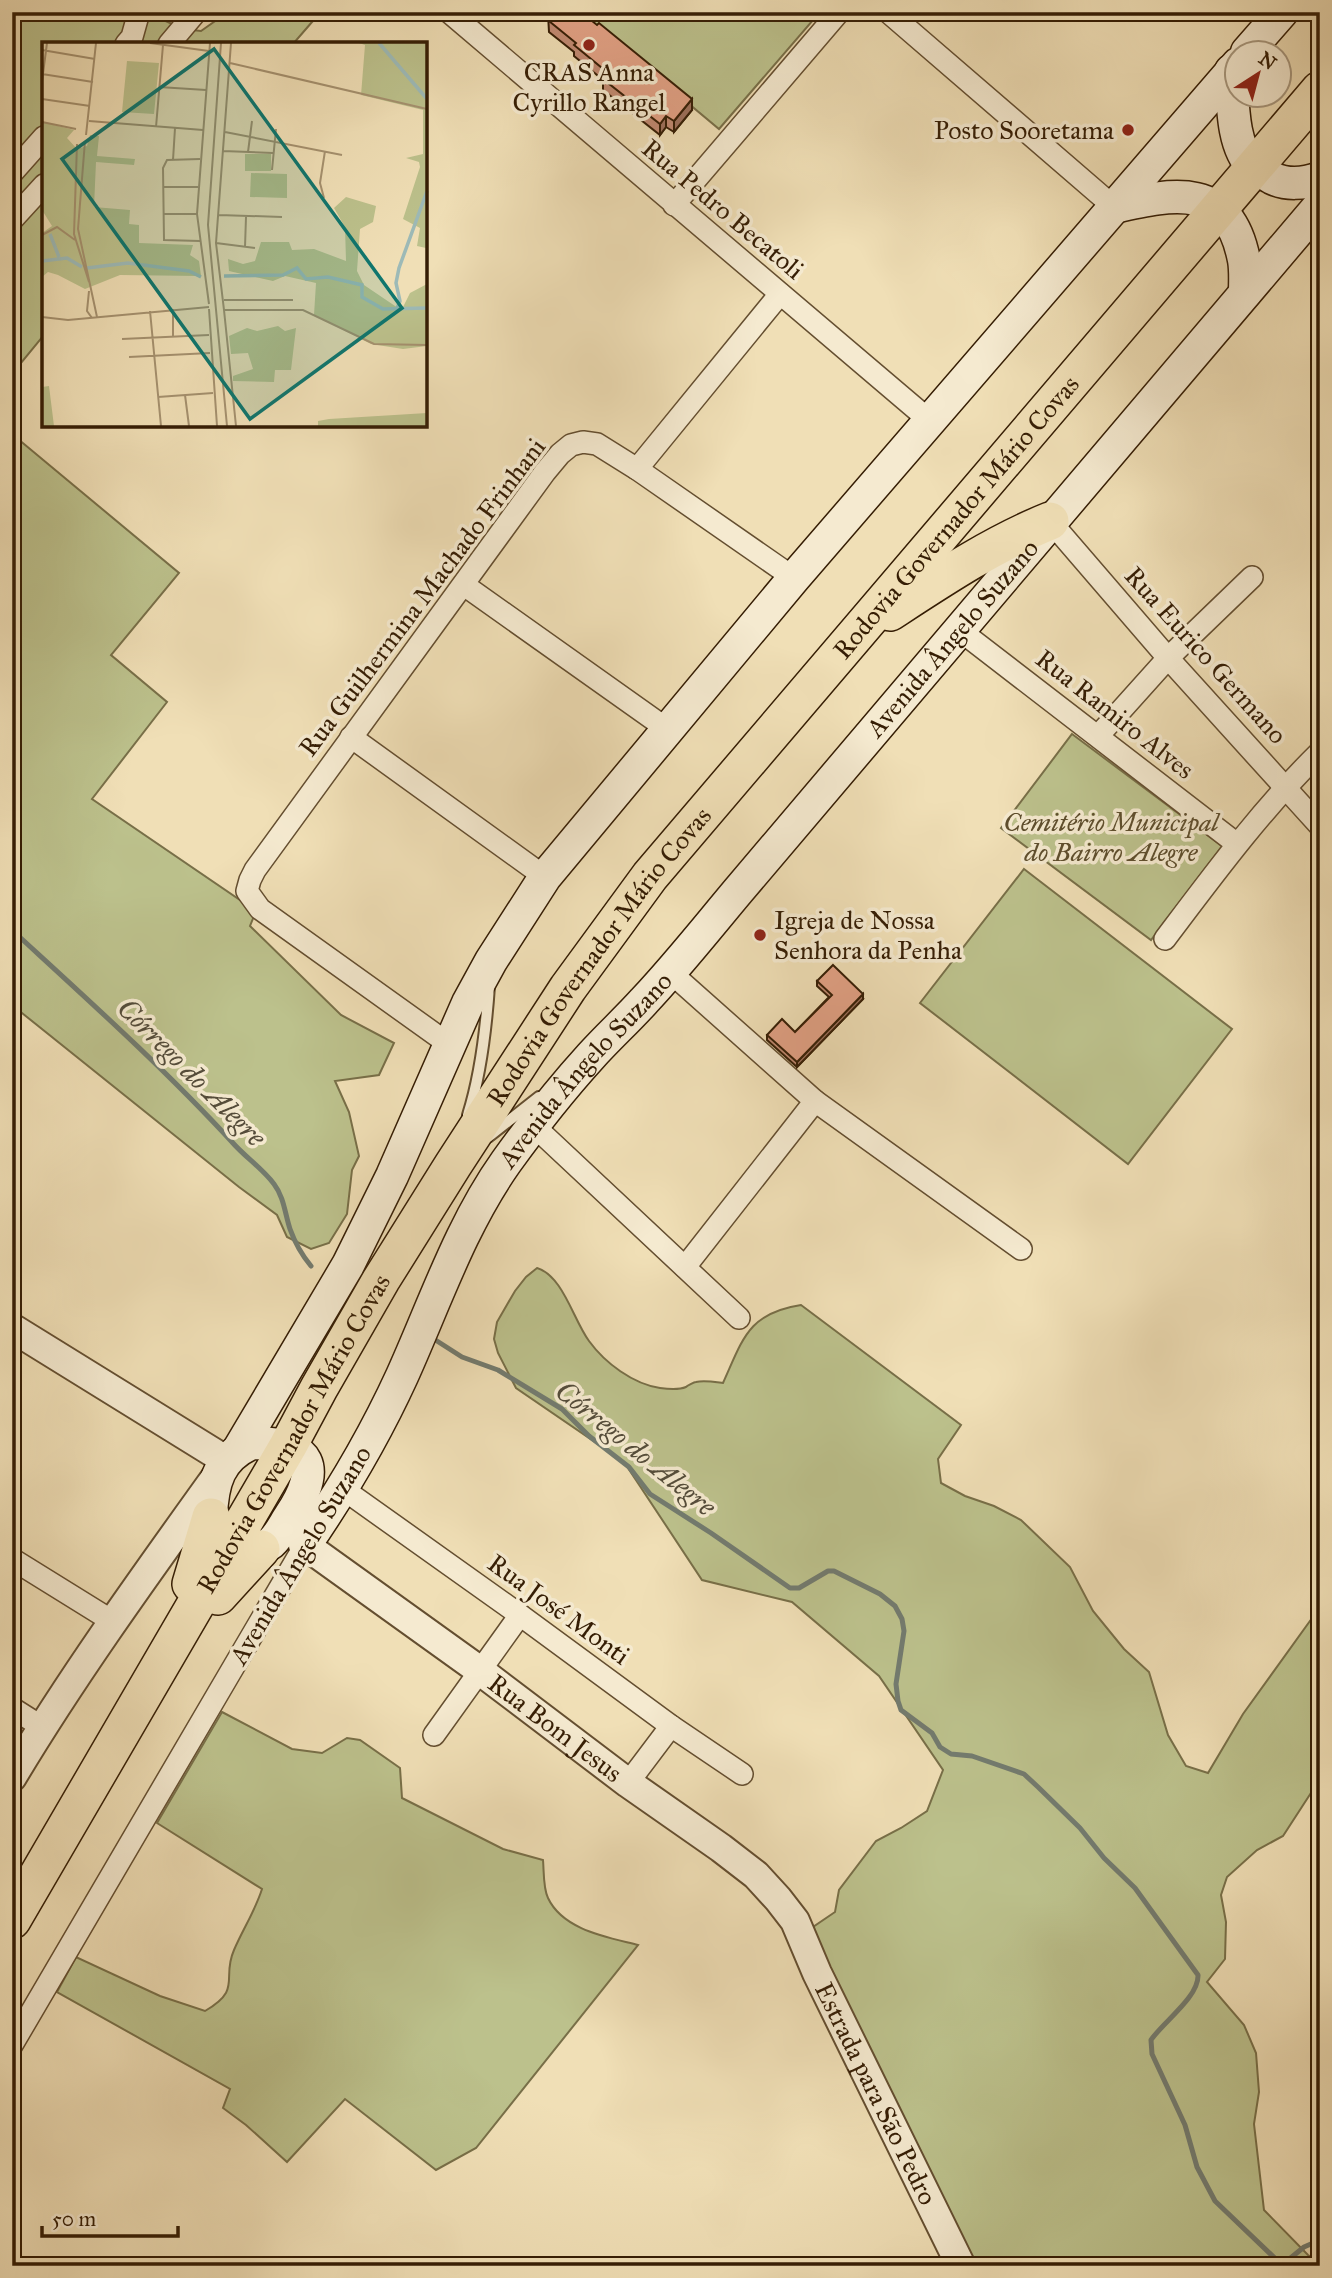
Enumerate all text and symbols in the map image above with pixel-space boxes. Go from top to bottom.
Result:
marker: CRAS Anna Cyrillo Rangel [581,37,597,53]
north arrow [1224,38,1294,108]
inset map [42,42,427,427]
text: N [1254,47,1281,75]
place label: CRAS Anna Cyrillo Rangel [513,56,666,118]
place label: Posto Sooretama [934,114,1114,146]
marker: Posto Sooretama [1120,122,1136,138]
street label: Rua Pedro Becatoli [635,132,811,286]
street label: Rodovia Governador Mário Covas [826,369,1086,665]
street label: Rua Guilhermina Machado Frinhani [292,432,552,762]
street label: Avenida Ângelo Suzano [858,532,1045,744]
street label: Rua Eurico Germano [1118,560,1294,750]
street label: Rua Ramiro Alves [1030,642,1200,786]
street label: Rodovia Governador Mário Covas [479,800,718,1112]
park label: Cemitério Municipal do Bairro Alegre [1004,806,1221,868]
place label: Igreja de Nossa Senhora da Penha [774,904,962,966]
marker: Igreja de Nossa Senhora da Penha [752,927,768,943]
street label: Avenida Ângelo Suzano [490,965,679,1175]
water label: Córrego do Alegre [110,991,274,1154]
street label: Rodovia Governador Mário Covas [190,1268,397,1599]
water label: Córrego do Alegre [549,1373,723,1524]
street label: Avenida Ângelo Suzano [221,1440,378,1671]
street label: Rua José Monti [482,1547,636,1671]
street label: Rua Bom Jesus [482,1667,629,1789]
street label: Estrada para São Pedro [808,1977,944,2210]
scale bar [42,2194,178,2238]
text: 50 m [52,2206,97,2232]

